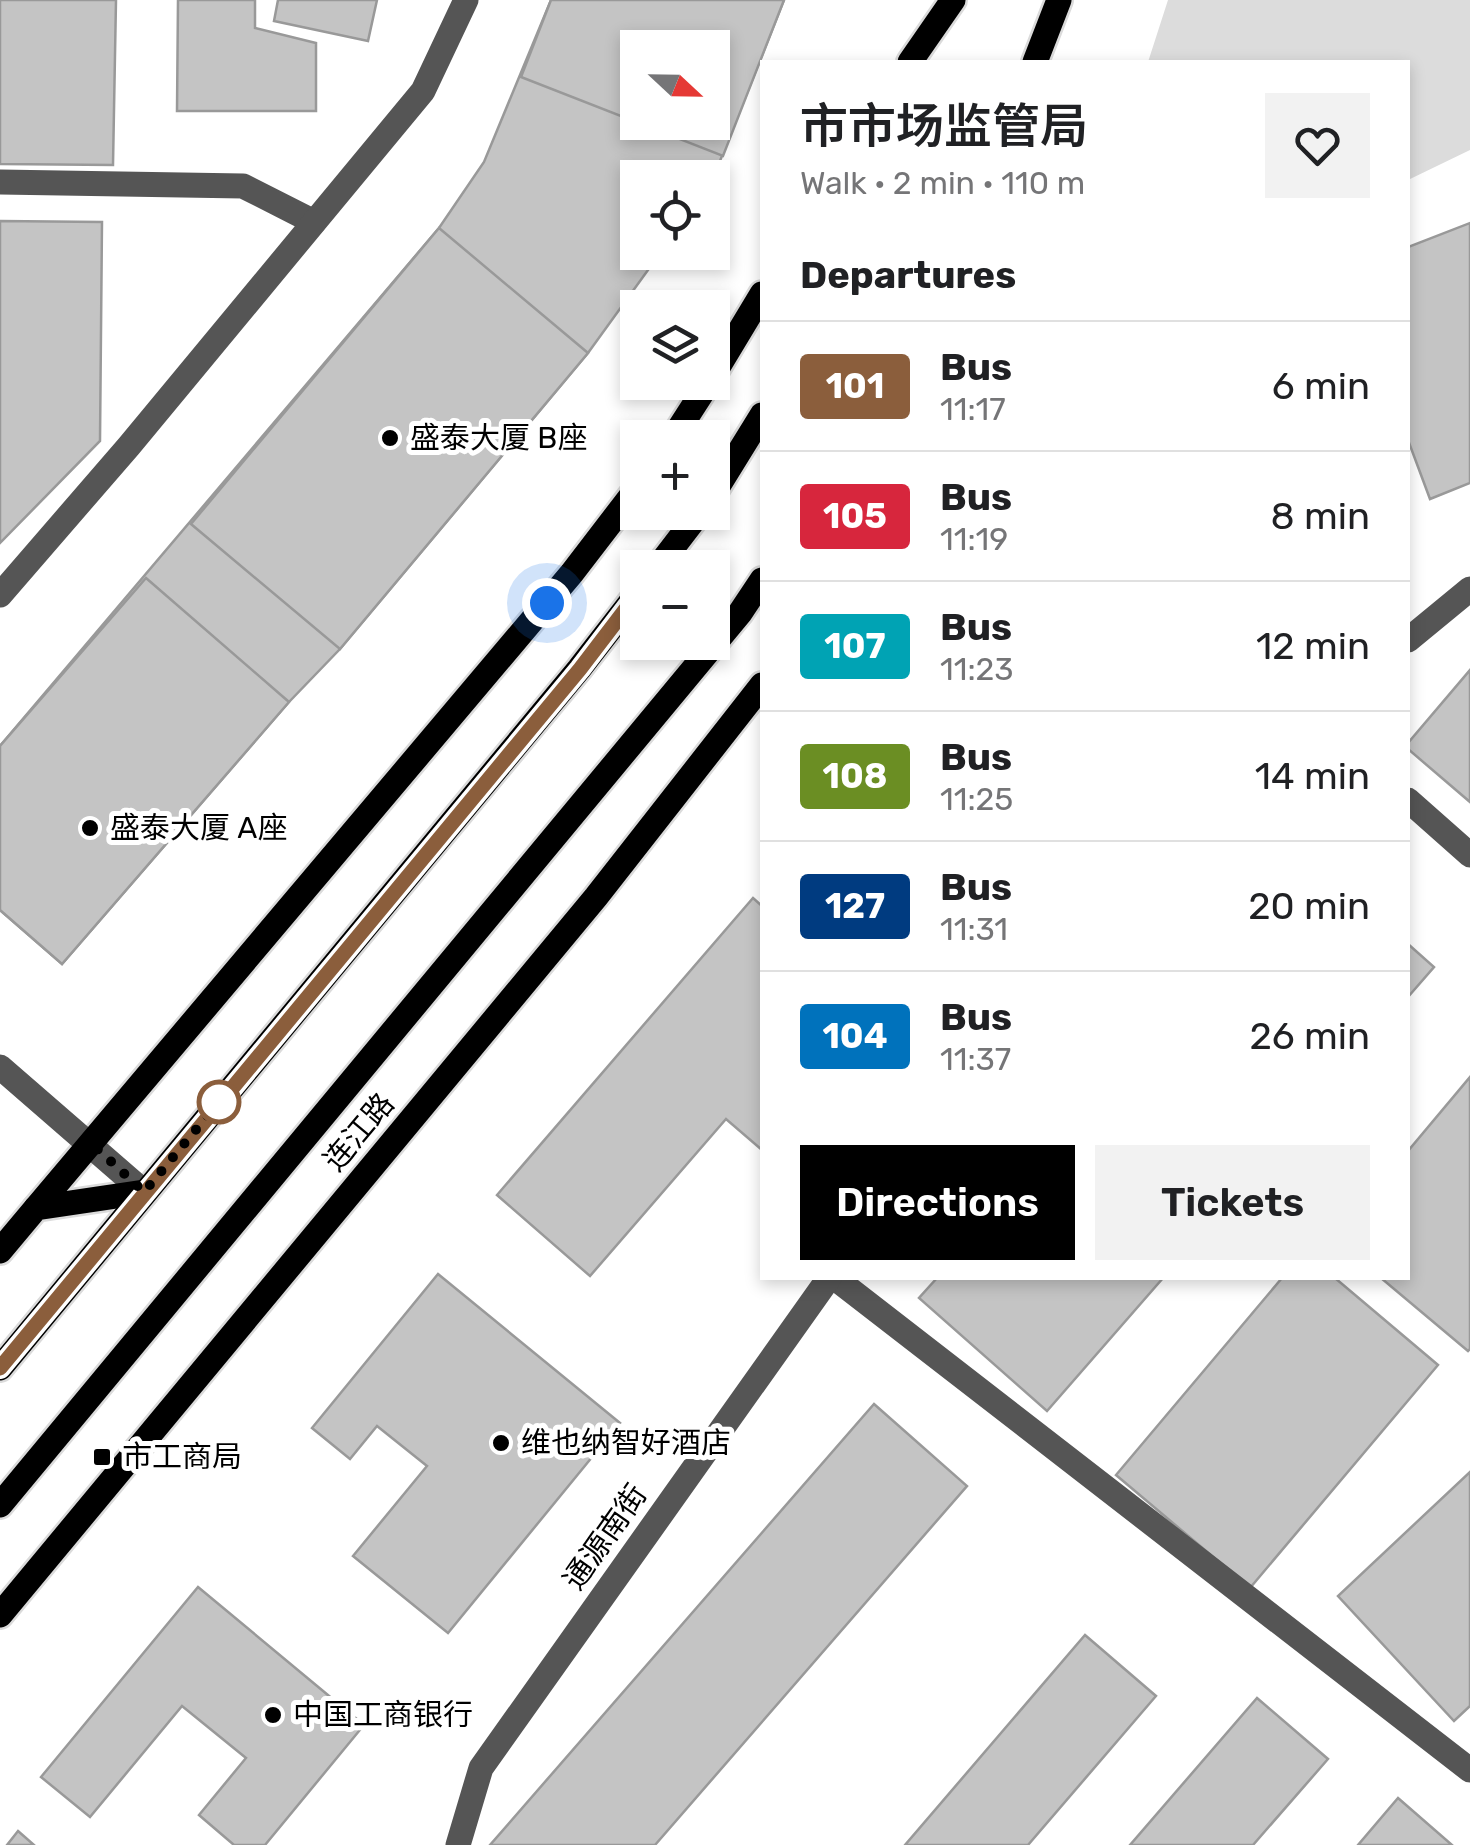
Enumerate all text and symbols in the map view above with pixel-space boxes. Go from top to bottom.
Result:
north arrow [620,30,730,140]
map controls [620,30,730,660]
button: heart [1265,93,1370,198]
text: 市市场监管局 [800,98,1088,155]
button: locate [620,160,730,270]
text: Walk · 2 min · 110 m [800,164,1085,202]
text: Departures [800,252,1016,298]
button: layers [620,290,730,400]
text: Bus [940,344,1012,390]
text: 6 min [1272,363,1370,409]
text: 101 [826,365,884,407]
text: 11:17 [940,390,1006,428]
place label: 盛泰大厦 B座 [410,420,587,456]
button: + [620,420,730,530]
marker: 盛泰大厦 B座 [379,427,401,449]
text: Bus [940,474,1012,520]
text: 8 min [1271,493,1370,539]
text: 105 [823,495,887,537]
text: 11:19 [940,520,1008,558]
button: − [620,550,730,660]
your location [522,578,572,628]
text: Bus [940,604,1012,650]
text: 12 min [1256,623,1370,669]
text: 107 [824,625,886,667]
text: 11:23 [940,650,1014,688]
text: Bus [940,734,1012,780]
text: 14 min [1255,753,1370,799]
text: 108 [823,755,887,797]
text: 11:25 [940,780,1013,818]
place label: 盛泰大厦 A座 [110,810,287,846]
marker: 盛泰大厦 A座 [79,817,101,839]
text: Bus [940,864,1012,910]
text: 20 min [1248,883,1370,929]
text: 127 [825,885,885,927]
text: 11:31 [940,910,1008,948]
text: Bus [940,994,1012,1040]
text: 26 min [1249,1013,1370,1059]
text: 104 [822,1015,888,1057]
text: 11:37 [940,1040,1011,1078]
unlabelled marker [198,1081,240,1123]
street label: 连江路 [316,1086,402,1178]
button: Directions [800,1145,1075,1260]
button: Tickets [1095,1145,1370,1260]
place label: 维也纳智好酒店 [521,1425,731,1461]
marker: 维也纳智好酒店 [490,1432,512,1454]
place label: 市工商局 [122,1439,242,1475]
marker: 市工商局 [91,1446,113,1468]
street label: 通源南街 [556,1478,654,1596]
place label: 中国工商银行 [293,1697,473,1733]
marker: 中国工商银行 [262,1704,284,1726]

